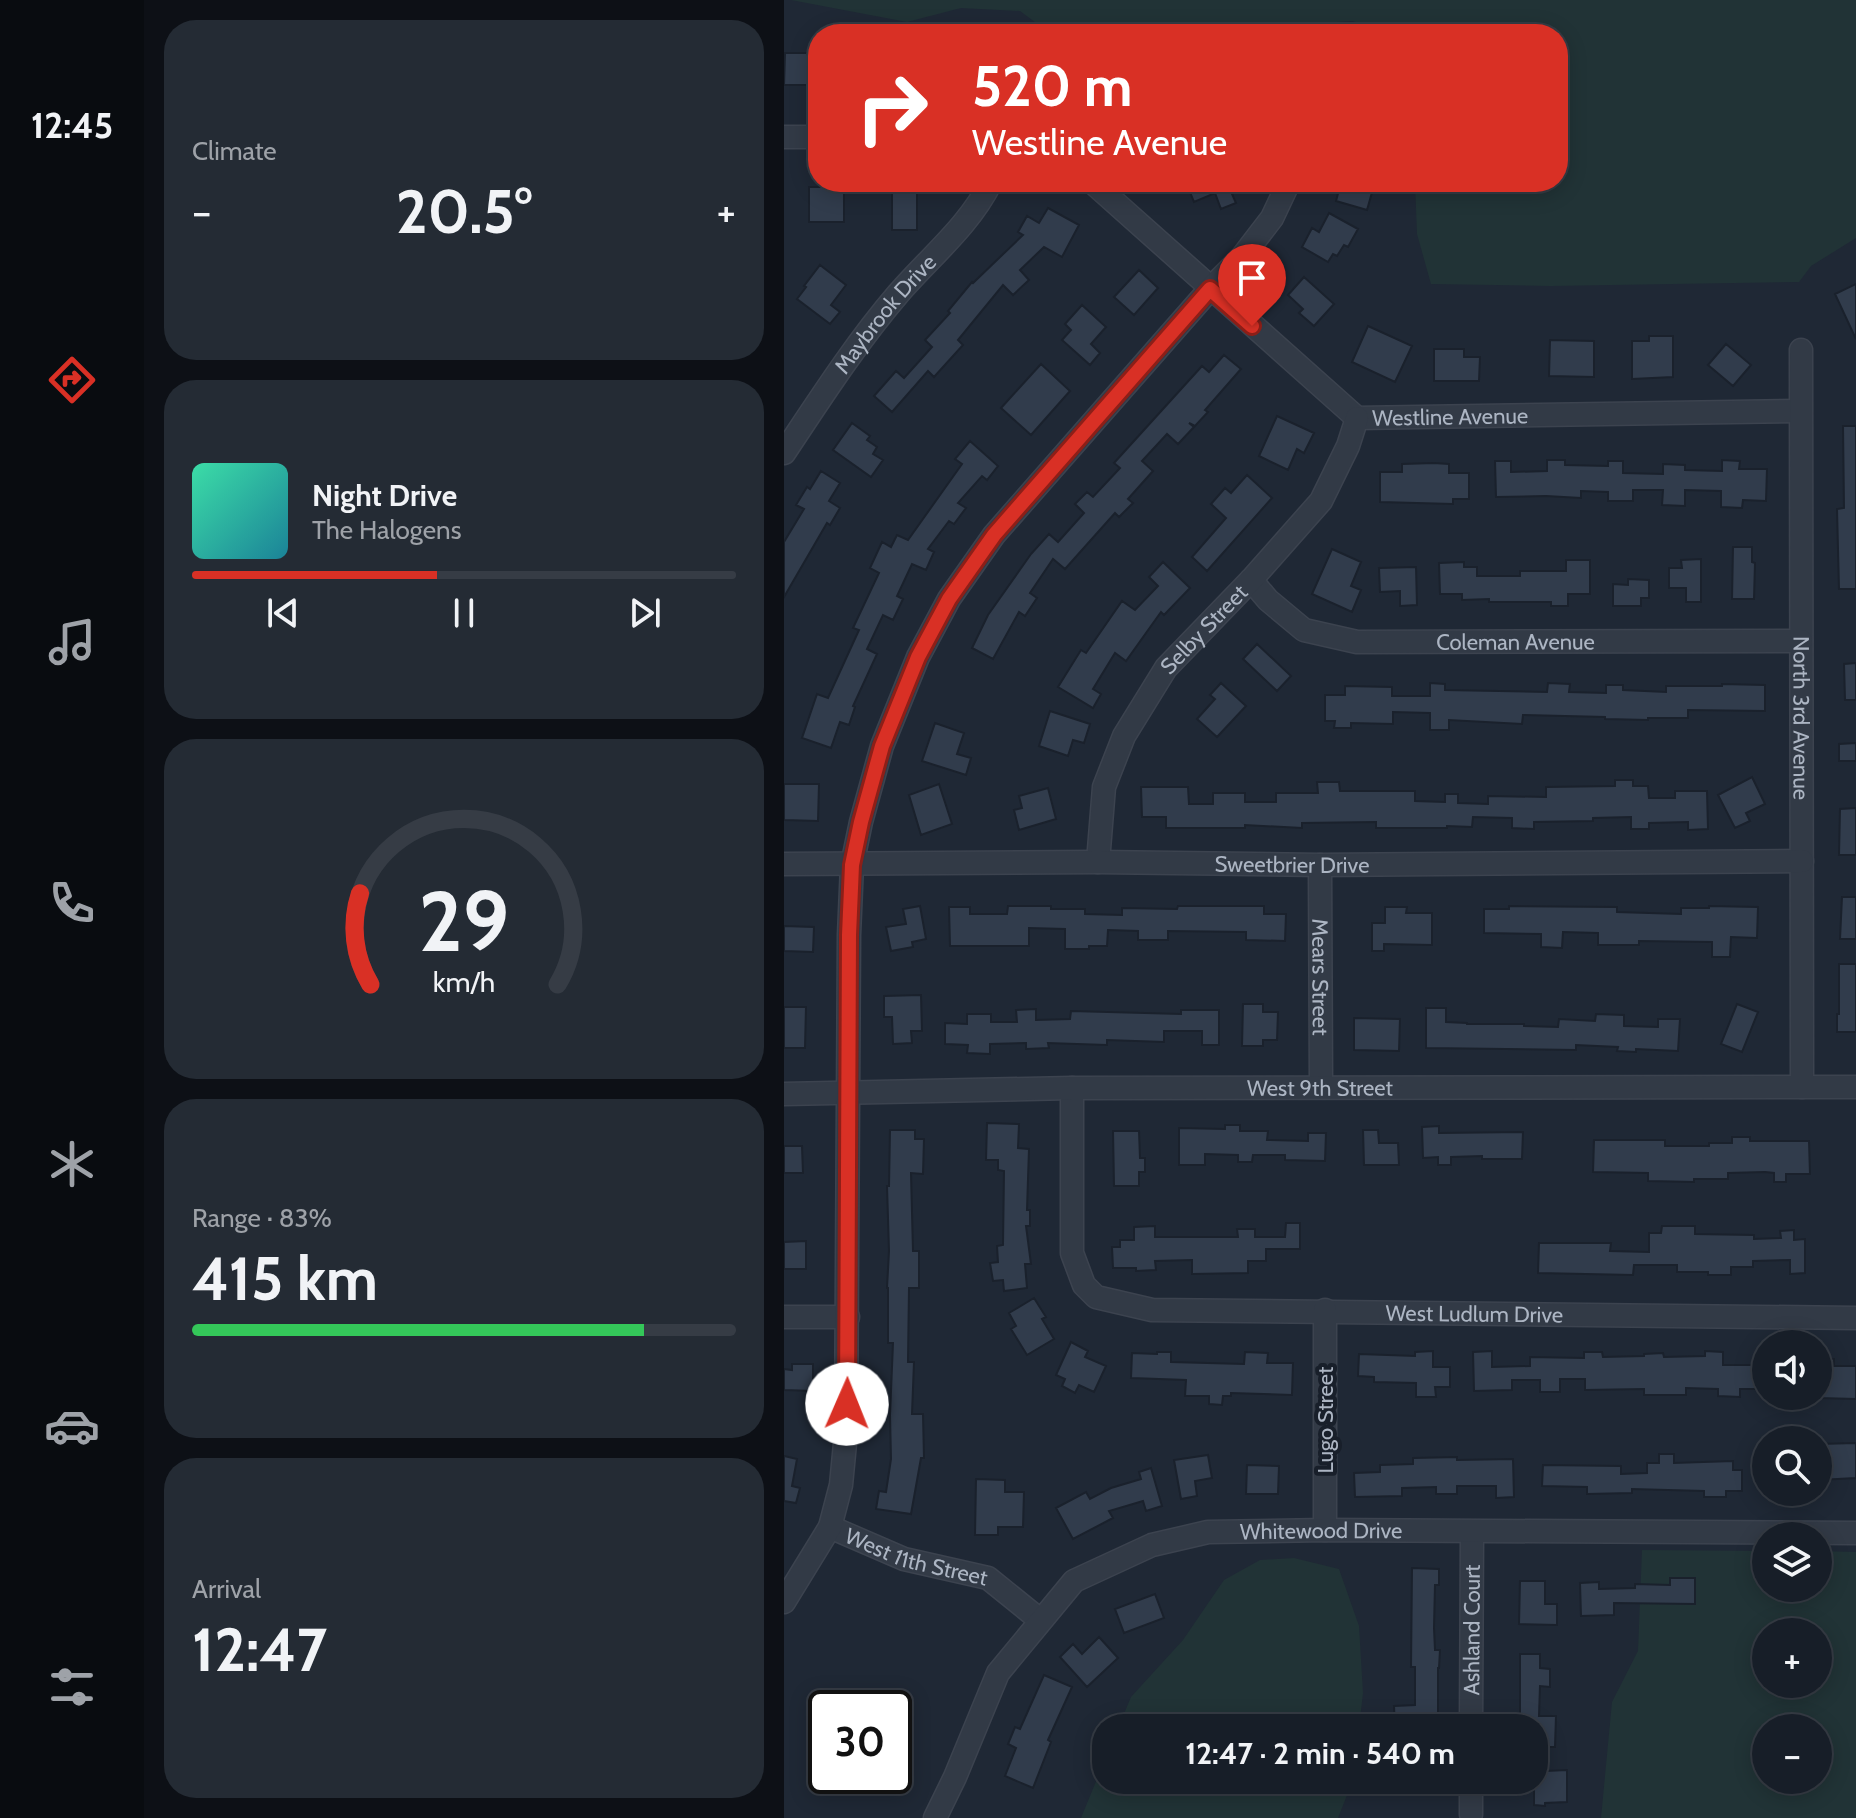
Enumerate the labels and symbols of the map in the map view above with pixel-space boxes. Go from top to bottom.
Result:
pin [1218,244,1286,326]
street label: Maybrook Drive [828,249,941,379]
street label: Westline Avenue [1372,402,1528,431]
street label: Selby Street [1154,578,1253,679]
street label: Coleman Avenue [1436,628,1595,655]
street label: North 3rd Avenue [1788,636,1815,800]
street label: Sweetbrier Drive [1214,850,1369,878]
street label: Mears Street [1307,918,1334,1036]
street label: West 9th Street [1247,1074,1394,1101]
street label: West Ludlum Drive [1385,1299,1563,1328]
position arrow [805,1362,889,1446]
street label: Lugo Street [1312,1366,1339,1473]
street label: Whitewood Drive [1240,1516,1402,1545]
street label: West 11th Street [841,1522,991,1591]
street label: Ashland Court [1458,1564,1485,1696]
speed limit sign: 30 [808,1690,912,1794]

